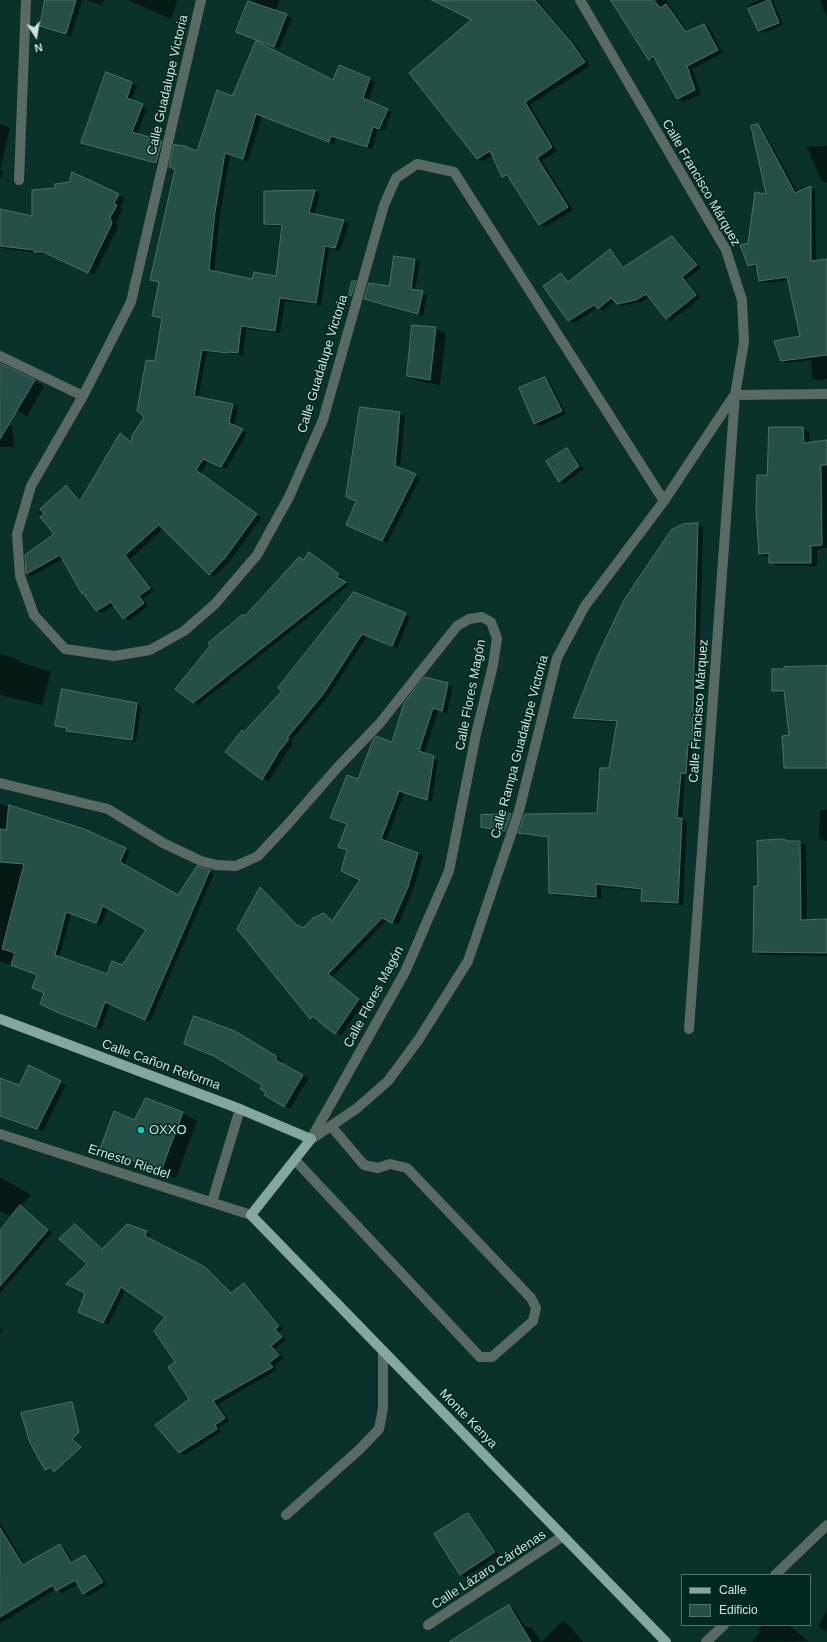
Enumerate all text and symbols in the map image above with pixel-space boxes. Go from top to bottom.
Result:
street label: Calle Guadalupe Victoria [144,13,192,157]
north arrow [16,16,56,56]
text: N [33,41,44,54]
street label: Calle Francisco Márquez [658,117,744,249]
street label: Calle Guadalupe Victoria [295,293,351,435]
street label: Calle Flores Magón [453,638,489,752]
street label: Calle Francisco Márquez [686,639,712,783]
street label: Calle Rampa Guadalupe Victoria [488,654,552,840]
street label: Calle Flores Magón [341,944,407,1050]
street label: Calle Cañon Reforma [100,1036,222,1094]
place label: OXXO [149,1122,187,1138]
marker: OXXO [136,1125,146,1135]
street label: Ernesto Riedel [86,1141,172,1183]
street label: Monte Kenya [436,1386,500,1452]
street label: Calle Lázaro Cárdenas [429,1527,549,1613]
legend [681,1574,811,1626]
text: Calle [719,1583,746,1597]
text: Edificio [719,1603,758,1617]

